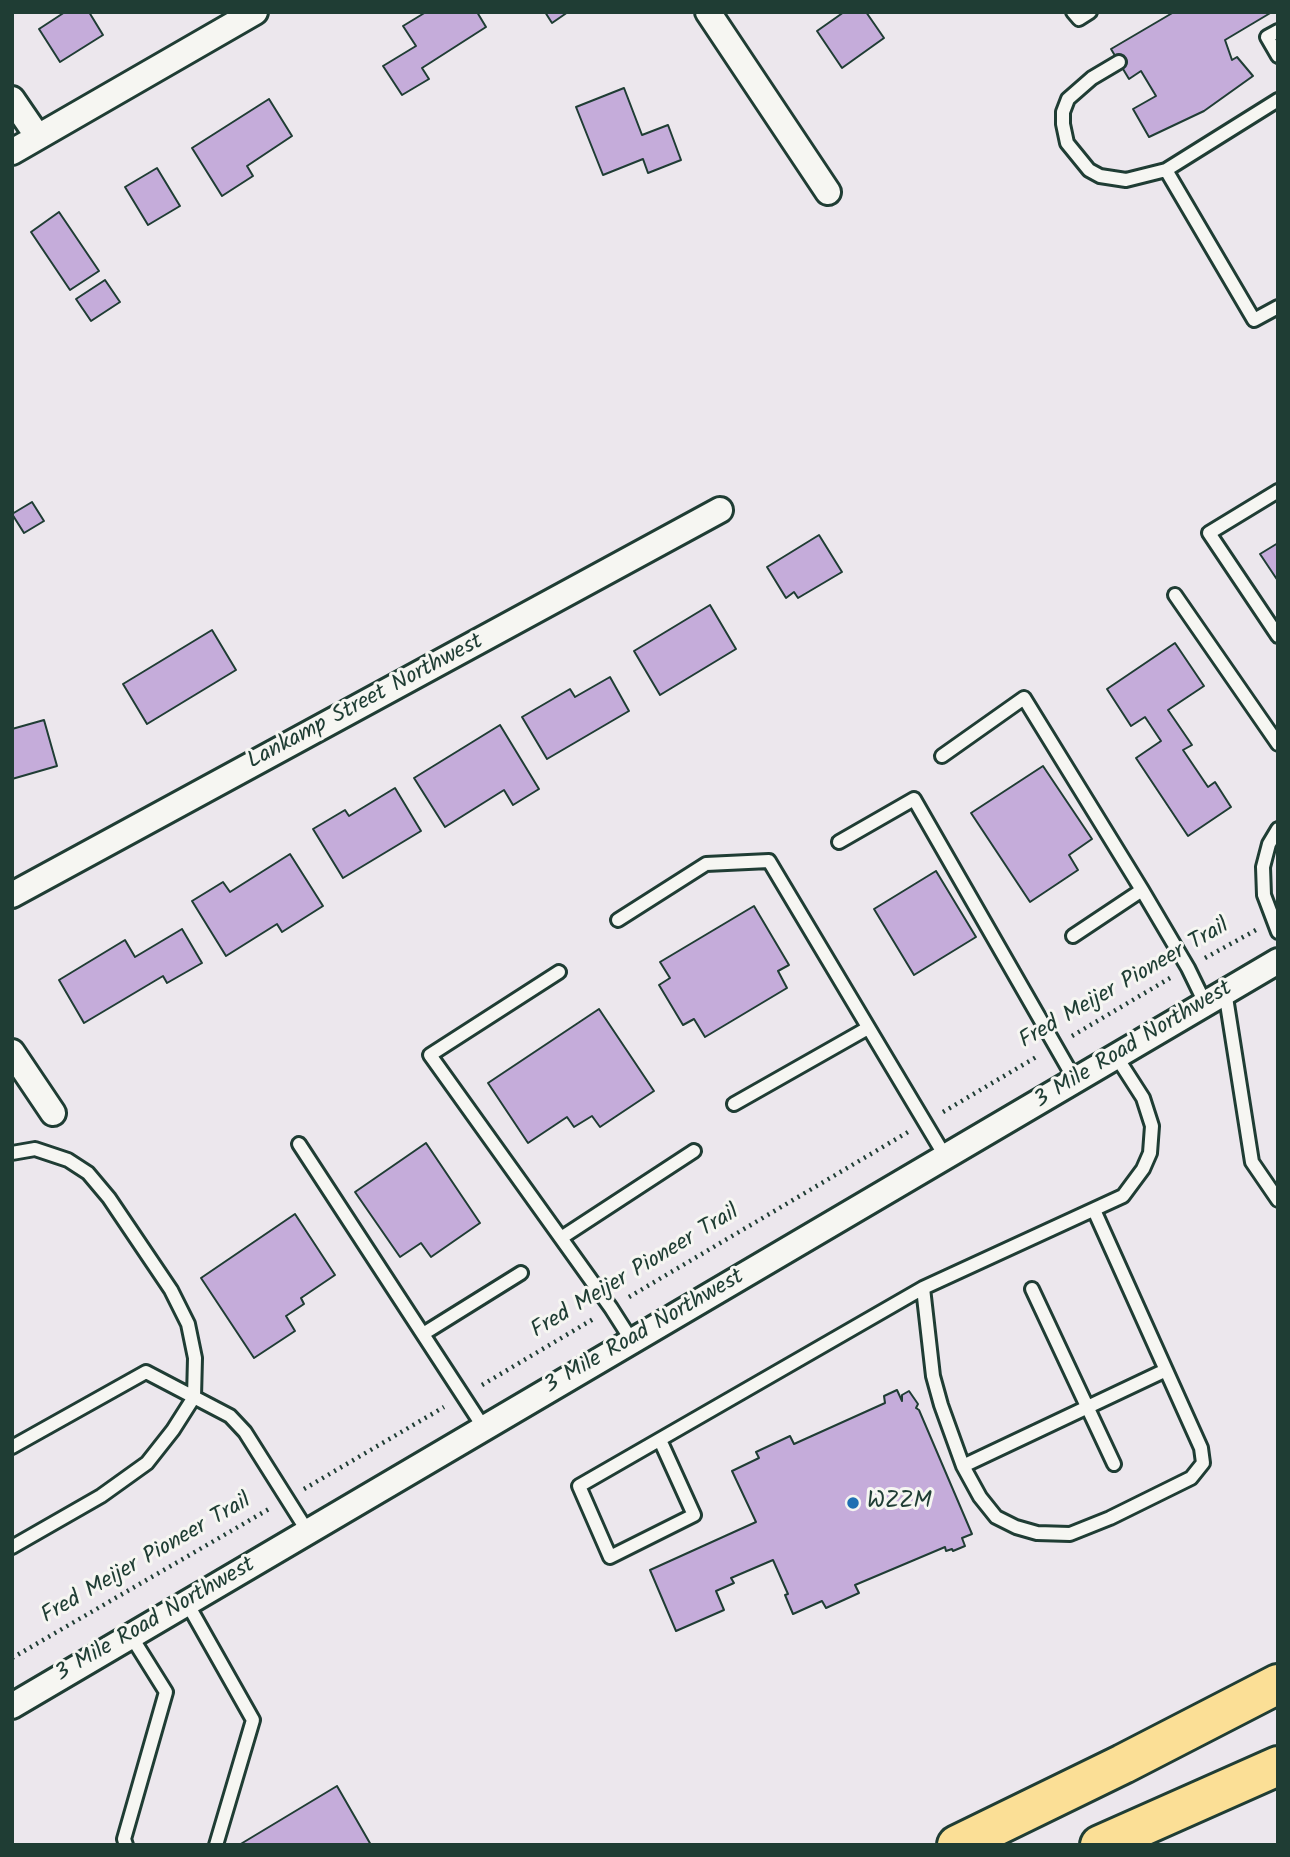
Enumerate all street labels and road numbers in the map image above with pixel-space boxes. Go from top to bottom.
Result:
street label: Lankamp Street Northwest [244,629,488,777]
street label: Fred Meijer Pioneer Trail [1015,914,1235,1056]
street label: 3 Mile Road Northwest [1030,976,1238,1116]
street label: Fred Meijer Pioneer Trail [527,1200,745,1346]
street label: 3 Mile Road Northwest [540,1265,750,1401]
street label: Fred Meijer Pioneer Trail [37,1489,257,1631]
street label: 3 Mile Road Northwest [51,1553,261,1689]

